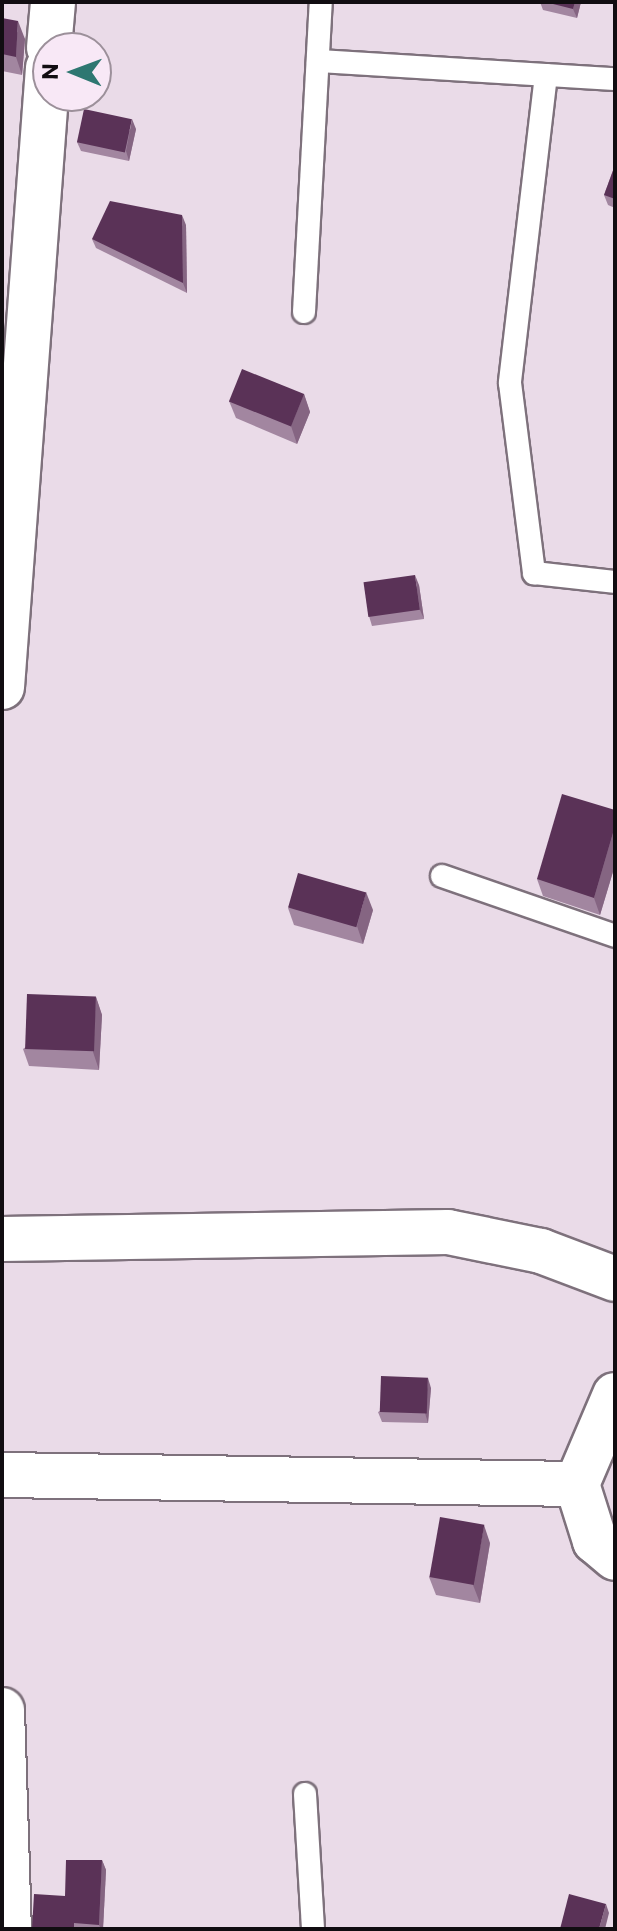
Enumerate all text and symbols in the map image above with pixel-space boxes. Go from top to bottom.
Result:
north arrow [32,32,112,112]
text: N [36,63,63,80]

